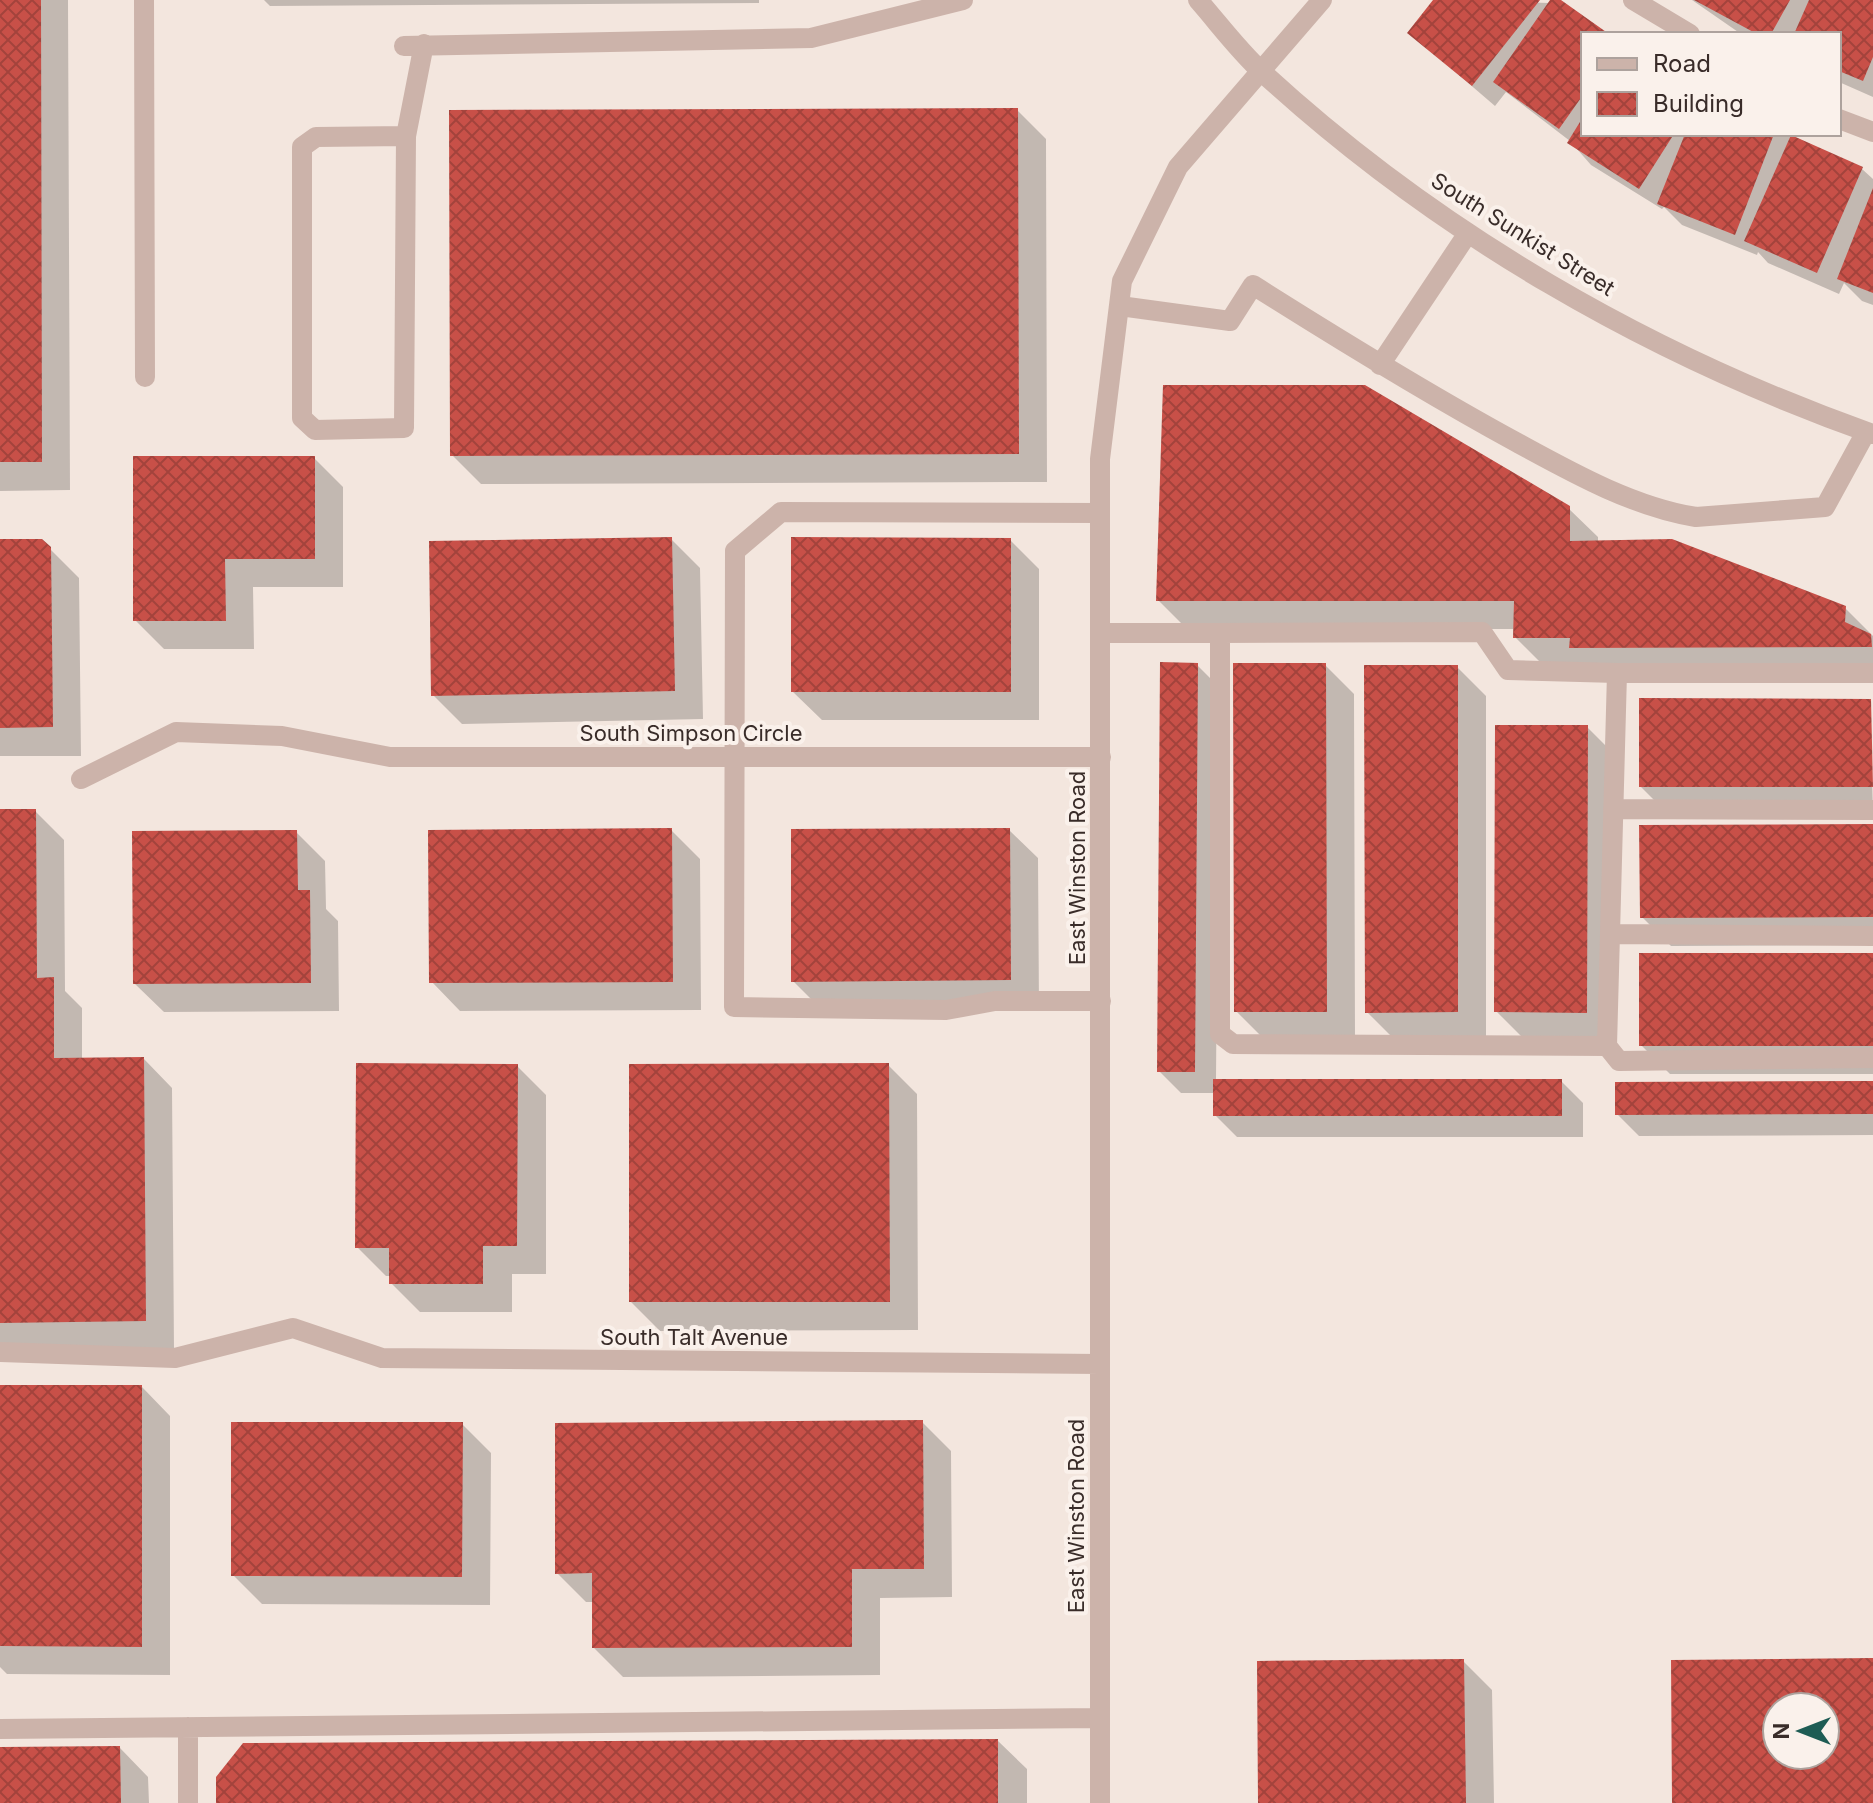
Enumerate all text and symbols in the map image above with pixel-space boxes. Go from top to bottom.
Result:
legend [1581,32,1841,136]
text: Road [1653,49,1711,78]
text: Building [1653,89,1744,118]
street label: South Sunkist Street [1427,167,1619,301]
street label: South Simpson Circle [580,720,802,746]
street label: East Winston Road [1064,771,1090,965]
street label: South Talt Avenue [600,1324,788,1350]
street label: East Winston Road [1063,1419,1089,1613]
north arrow [1761,1691,1841,1771]
text: N [1768,1723,1794,1739]

